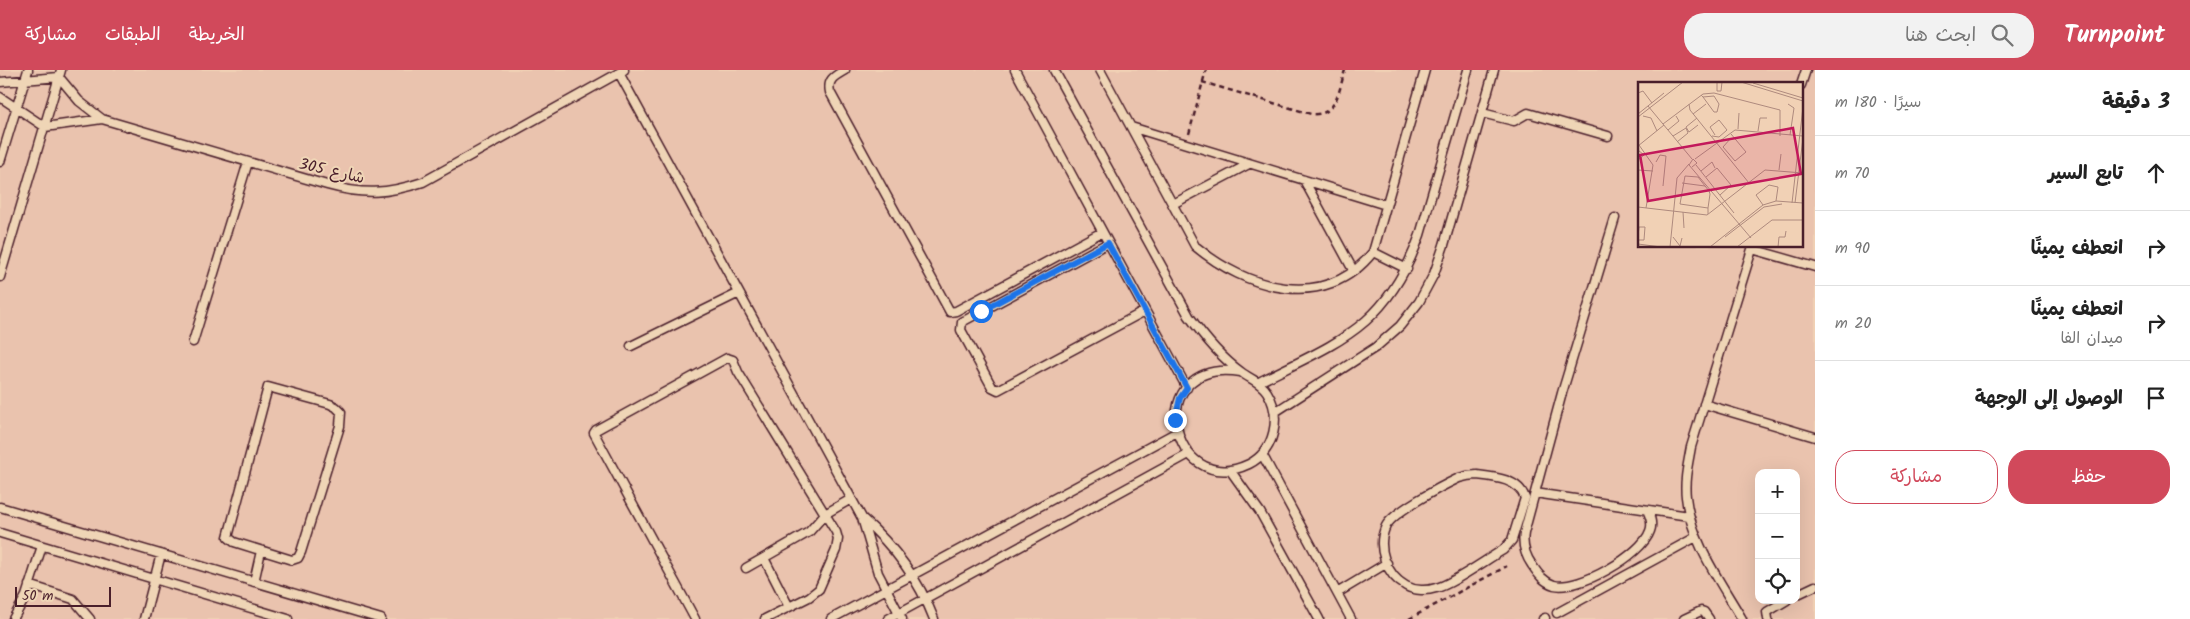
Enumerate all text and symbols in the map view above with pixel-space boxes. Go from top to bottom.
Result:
search box [1684,13,2034,58]
text: Turnpoint [2064,16,2165,55]
text: مشاركة [25,21,77,50]
text: الطبقات [105,21,161,50]
text: الخريطة [189,21,245,50]
text: ابحث هنا [1905,21,1976,51]
icon: search [1988,21,2016,49]
inset map [1638,82,1802,248]
text: 3 دقيقة [2102,86,2170,119]
text: سيرًا · 180 m [1835,90,1921,115]
street label: شارع 305 [296,152,367,191]
text: تابع السير [2048,159,2123,189]
icon: ahead [2142,159,2170,187]
text: 70 m [1835,161,1870,186]
text: انعطف يمينًا [2031,234,2123,264]
icon: right [2142,234,2170,262]
text: 90 m [1835,236,1870,261]
text: انعطف يمينًا [2031,295,2123,325]
route start [970,300,993,323]
icon: right [2142,309,2170,337]
text: 20 m [1835,311,1871,336]
text: ميدان الفا [2060,326,2123,351]
text: الوصول إلى الوجهة [1975,384,2123,414]
icon: arrive [2142,384,2170,412]
route end [1164,409,1187,432]
button: مشاركة [1835,450,1998,504]
button: حفظ [2008,450,2170,504]
map controls [1755,469,1800,604]
button: + [1755,469,1800,514]
button: − [1755,514,1800,559]
button: locate [1755,559,1800,604]
scale bar [15,584,111,607]
text: 50 m [22,585,53,607]

